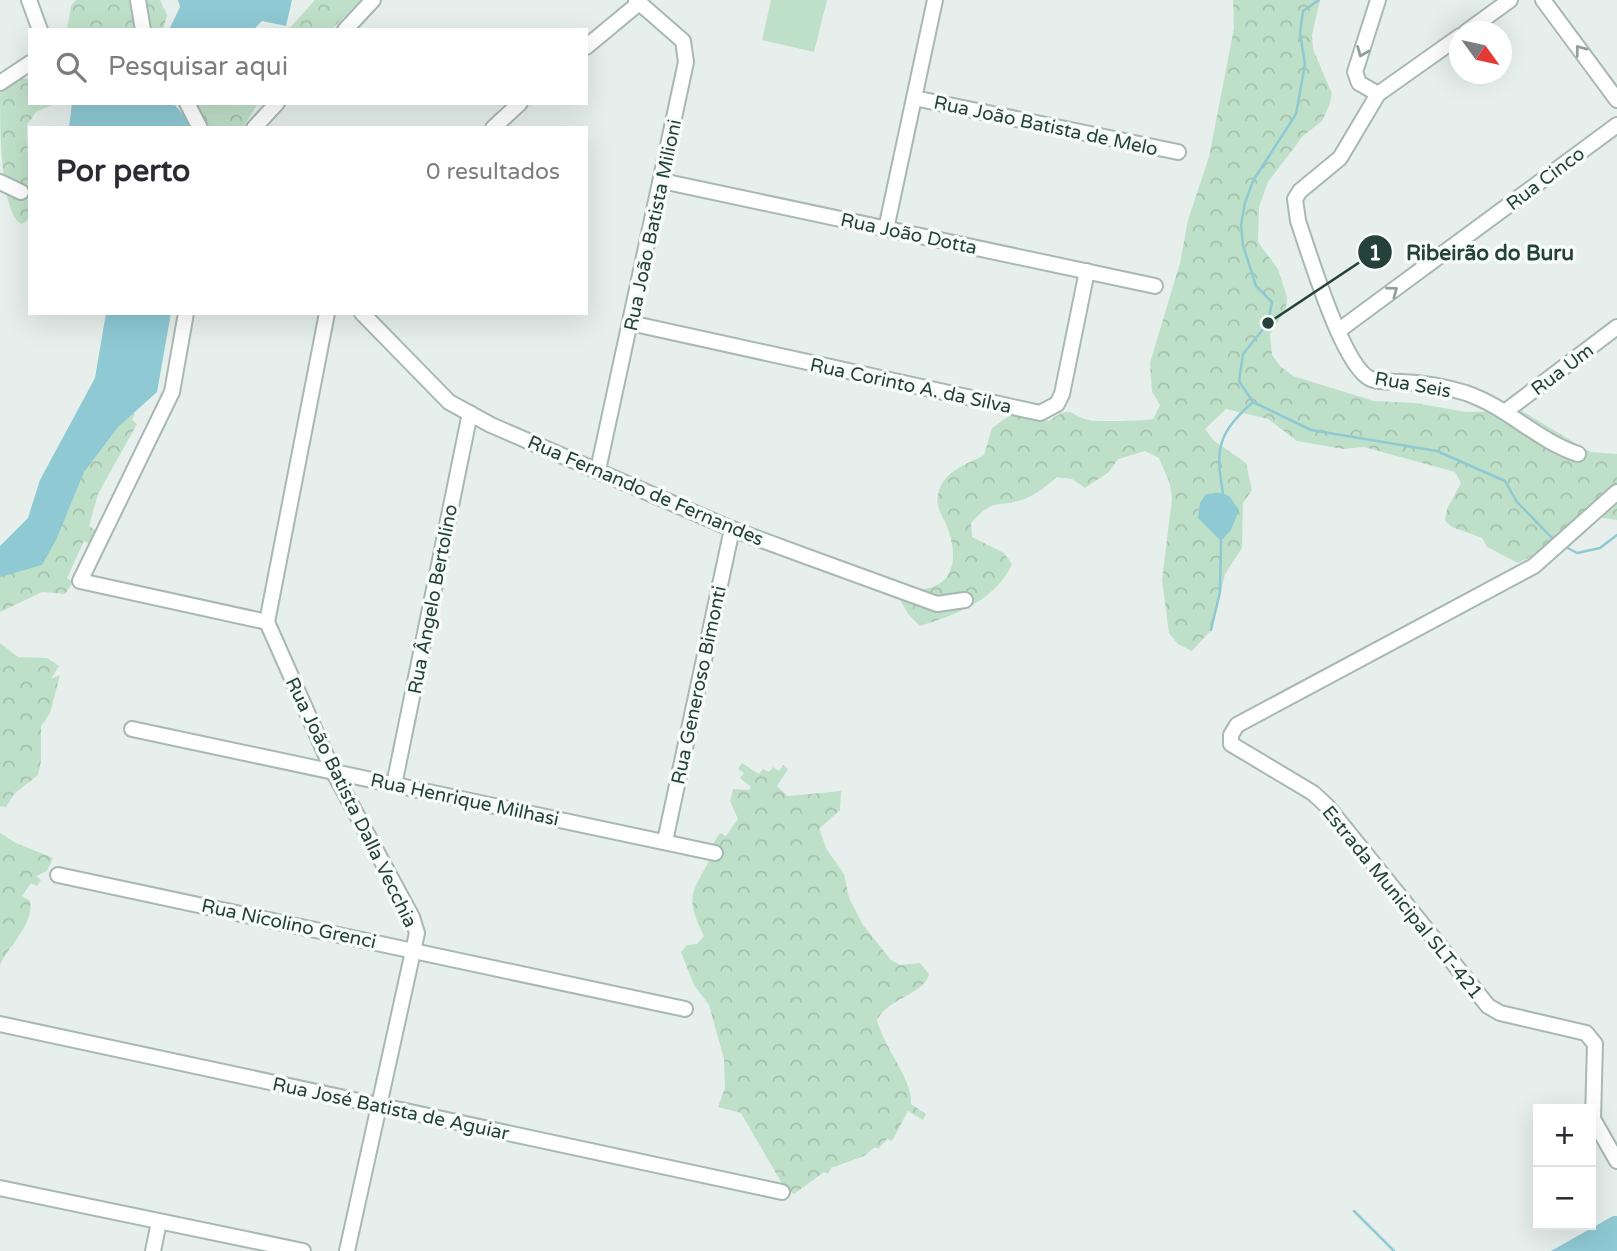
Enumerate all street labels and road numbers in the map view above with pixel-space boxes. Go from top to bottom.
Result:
street label: Rua João Batista de Melo [932,91,1160,161]
street label: Rua João Batista Milioni [620,117,686,333]
street label: Rua Cinco [1502,142,1589,215]
street label: Rua João Dotta [839,209,979,259]
street label: Rua Um [1527,339,1598,400]
street label: Rua Corinto A. da Silva [808,354,1014,418]
street label: Rua Seis [1373,367,1453,403]
street label: Rua Fernando de Fernandes [524,431,767,551]
street label: Rua Ângelo Bertolino [404,503,462,696]
street label: Rua Generoso Bimonti [667,584,731,786]
street label: Rua João Batista Dalla Vecchia [281,674,421,931]
street label: Rua Henrique Milhasi [369,769,561,831]
street label: Estrada Municipal SLT-421 [1317,801,1487,1004]
street label: Rua Nicolino Grenci [199,895,378,953]
street label: Rua José Batista de Aguiar [270,1073,512,1145]

